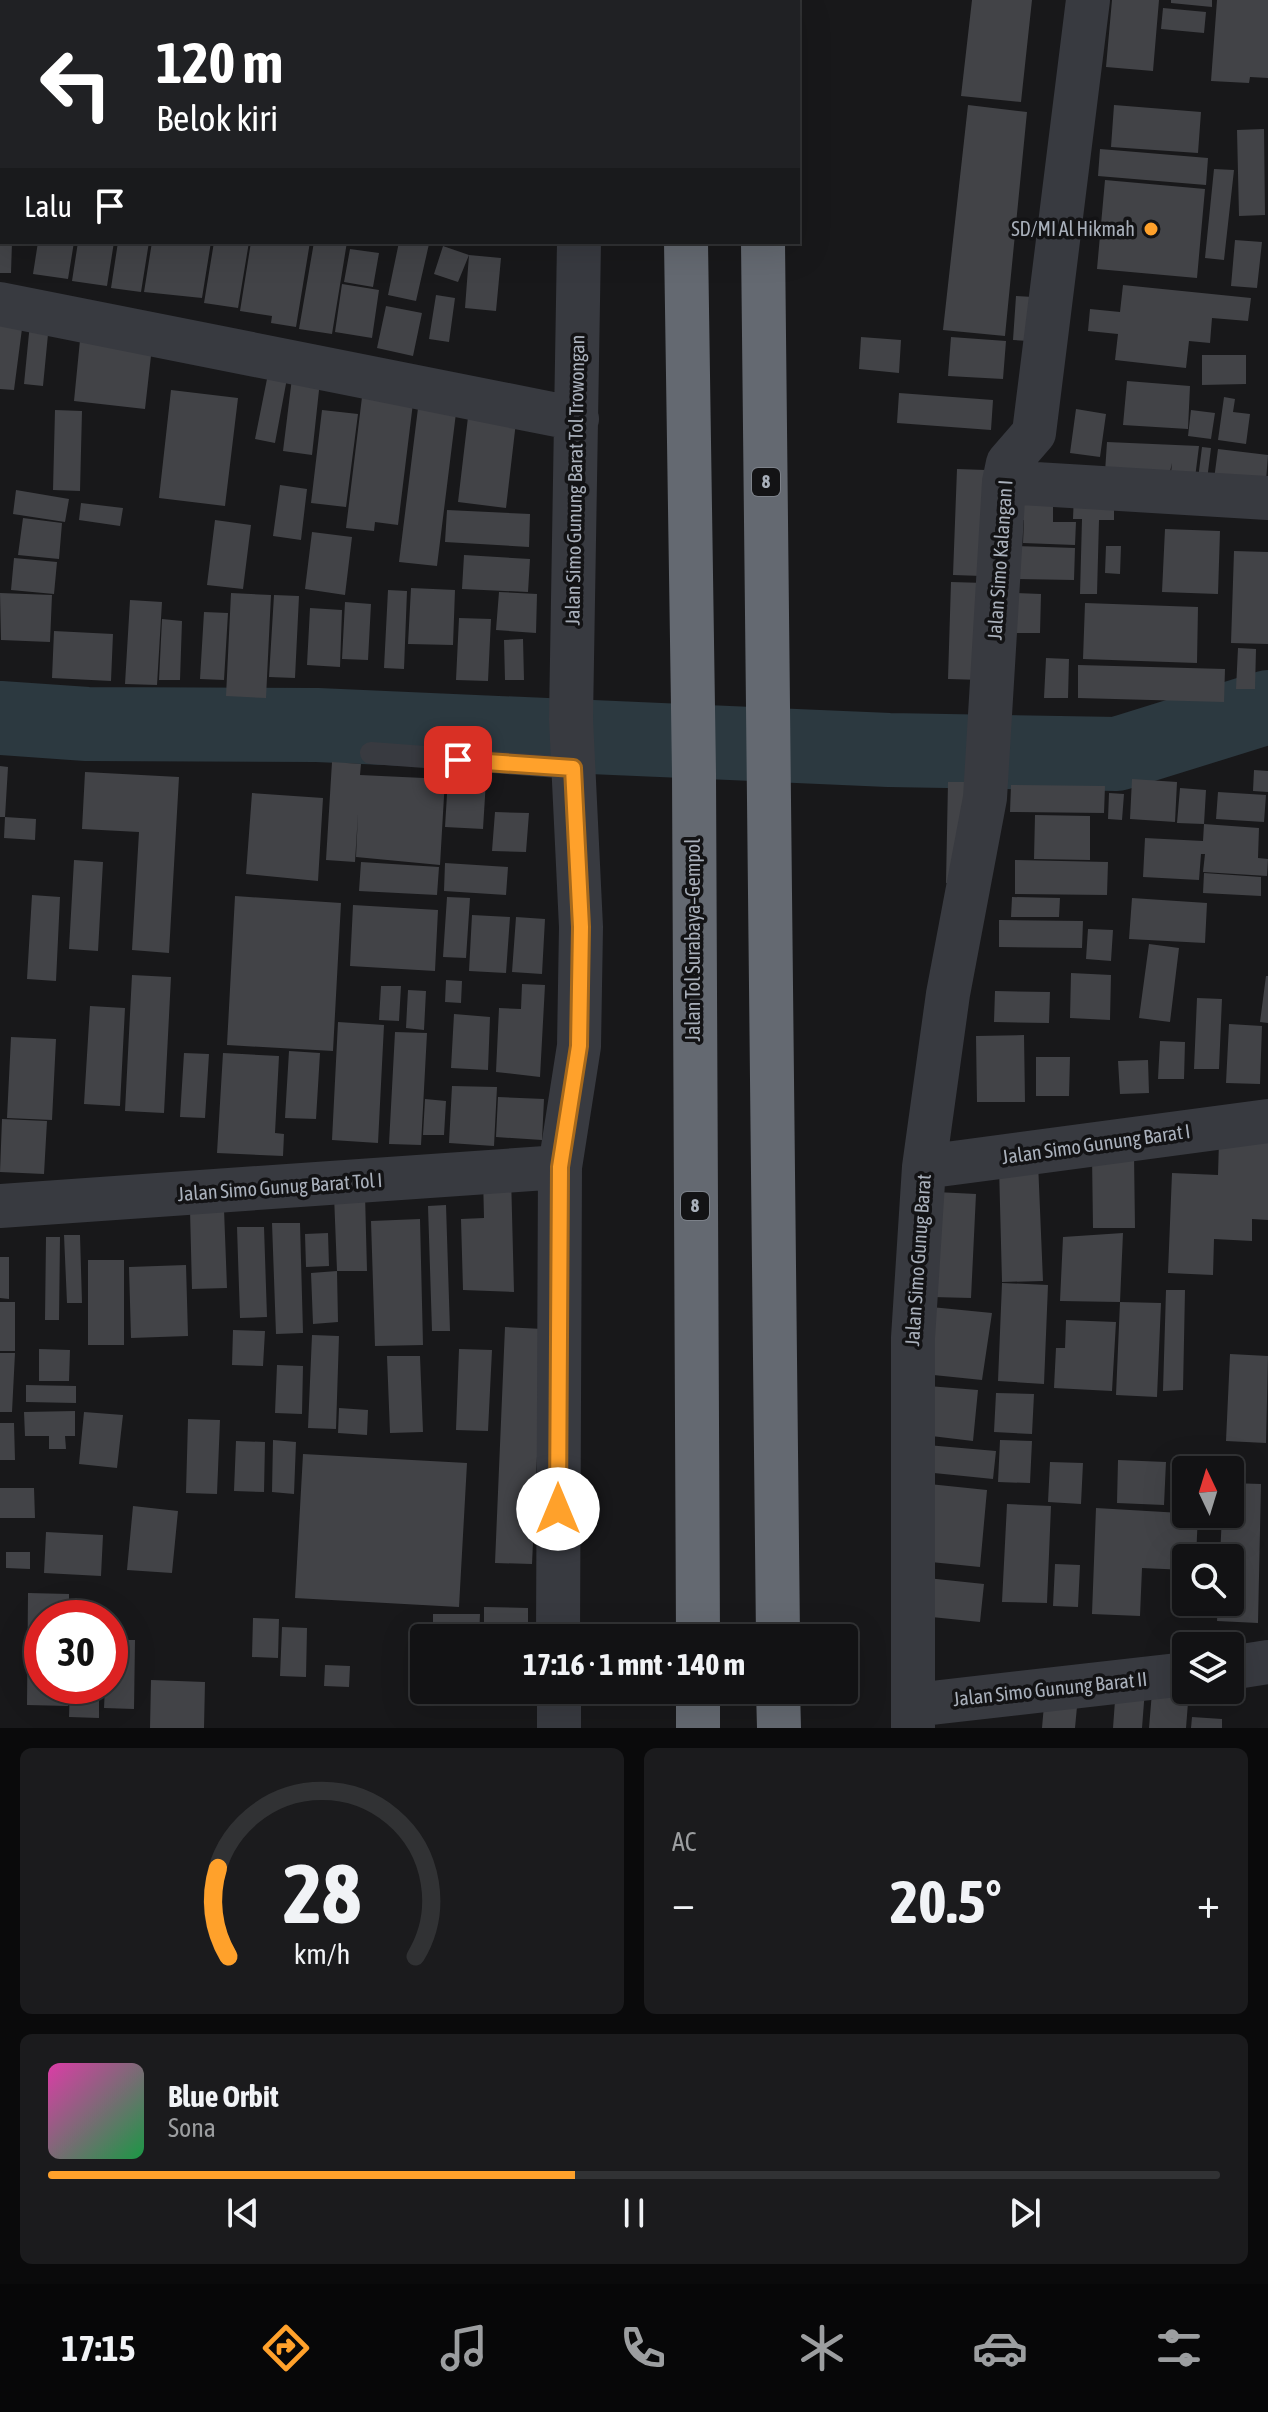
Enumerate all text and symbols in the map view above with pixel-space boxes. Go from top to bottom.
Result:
text: 120 m [156,31,283,95]
icon: left [24,32,128,136]
text: Belok kiri [156,97,278,139]
icon: arrive [88,184,132,228]
text: Lalu [24,189,72,223]
place label: SD/MI Al Hikmah [1011,217,1135,240]
marker: SD/MI Al Hikmah [1142,220,1160,238]
street label: Jalan Simo Gunung Barat Tol Trowongan [560,334,589,626]
road number: 8 [752,468,780,496]
street label: Jalan Simo Kalangan I [982,479,1017,641]
pin [424,726,492,794]
icon: arrive [436,738,480,782]
street label: Jalan Tol Surabaya–Gempol [681,838,704,1042]
street label: Jalan Simo Gunung Barat I [1000,1119,1192,1168]
street label: Jalan Simo Gunug Barat Tol I [177,1168,383,1205]
street label: Jalan Simo Gunug Barat [900,1173,935,1347]
road number: 8 [681,1192,709,1220]
north arrow [1172,1456,1244,1528]
map controls [1172,1456,1244,1704]
position arrow [516,1467,600,1551]
button: search [1172,1544,1244,1616]
speed limit sign: 30 [24,1600,128,1704]
button: layers [1172,1632,1244,1704]
text: 17:16 · 1 mnt · 140 m [523,1647,745,1681]
street label: Jalan Simo Gunung Barat II [952,1667,1148,1710]
text: AC [672,1827,696,1857]
text: 28 [283,1845,361,1941]
text: 20.5° [890,1867,1002,1936]
text: − [672,1877,695,1927]
text: + [1197,1877,1220,1927]
text: km/h [294,1937,350,1970]
text: Blue Orbit [168,2079,279,2113]
text: Sona [168,2113,216,2143]
icon: previous [221,2191,265,2235]
icon: pause [612,2191,656,2235]
icon: next [1003,2191,1047,2235]
icon: directions [258,2320,314,2376]
icon: music [436,2320,492,2376]
icon: phone [615,2320,671,2376]
icon: climate [794,2320,850,2376]
icon: car [972,2320,1028,2376]
icon: filters [1151,2320,1207,2376]
text: 17:15 [61,2327,135,2369]

